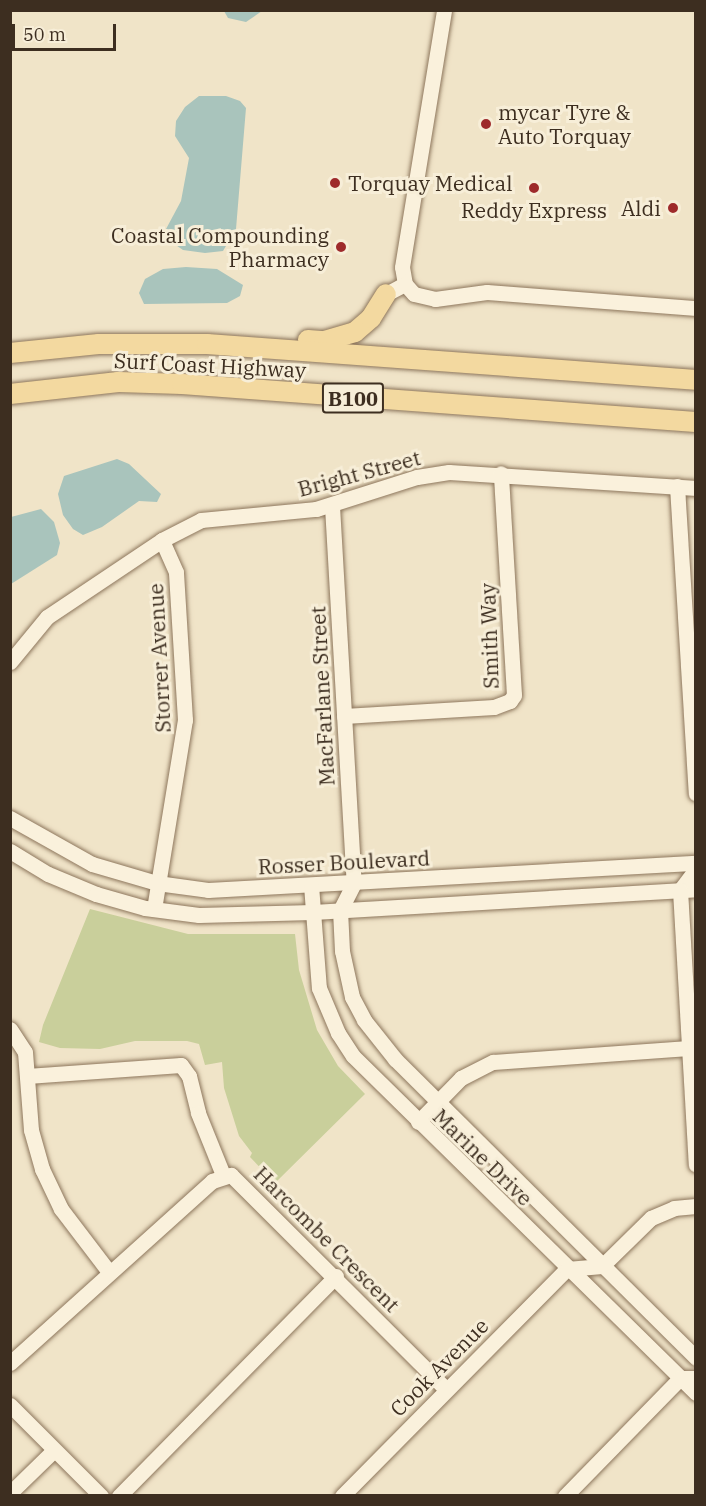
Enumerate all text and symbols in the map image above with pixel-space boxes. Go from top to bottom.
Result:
scale bar [15,12,118,50]
text: 50 m [23,23,66,46]
place label: mycar Tyre & Auto Torquay [498,99,631,149]
marker: mycar Tyre & Auto Torquay [479,117,493,131]
place label: Torquay Medical [348,170,512,196]
marker: Torquay Medical [326,174,344,192]
marker: Reddy Express [527,181,541,195]
place label: Aldi [621,195,661,221]
place label: Reddy Express [461,197,607,223]
marker: Aldi [666,201,680,215]
place label: Coastal Compounding Pharmacy [111,222,329,272]
marker: Coastal Compounding Pharmacy [334,240,348,254]
street label: Surf Coast Highway [113,347,307,383]
road number: B100 [322,381,385,415]
street label: Bright Street [295,445,423,501]
street label: Storrer Avenue [143,583,175,733]
street label: Smith Way [475,583,503,689]
street label: MacFarlane Street [305,605,339,787]
street label: Rosser Boulevard [257,845,431,879]
street label: Marine Drive [428,1103,538,1211]
street label: Harcombe Crescent [249,1161,405,1317]
street label: Cook Avenue [385,1313,493,1421]

